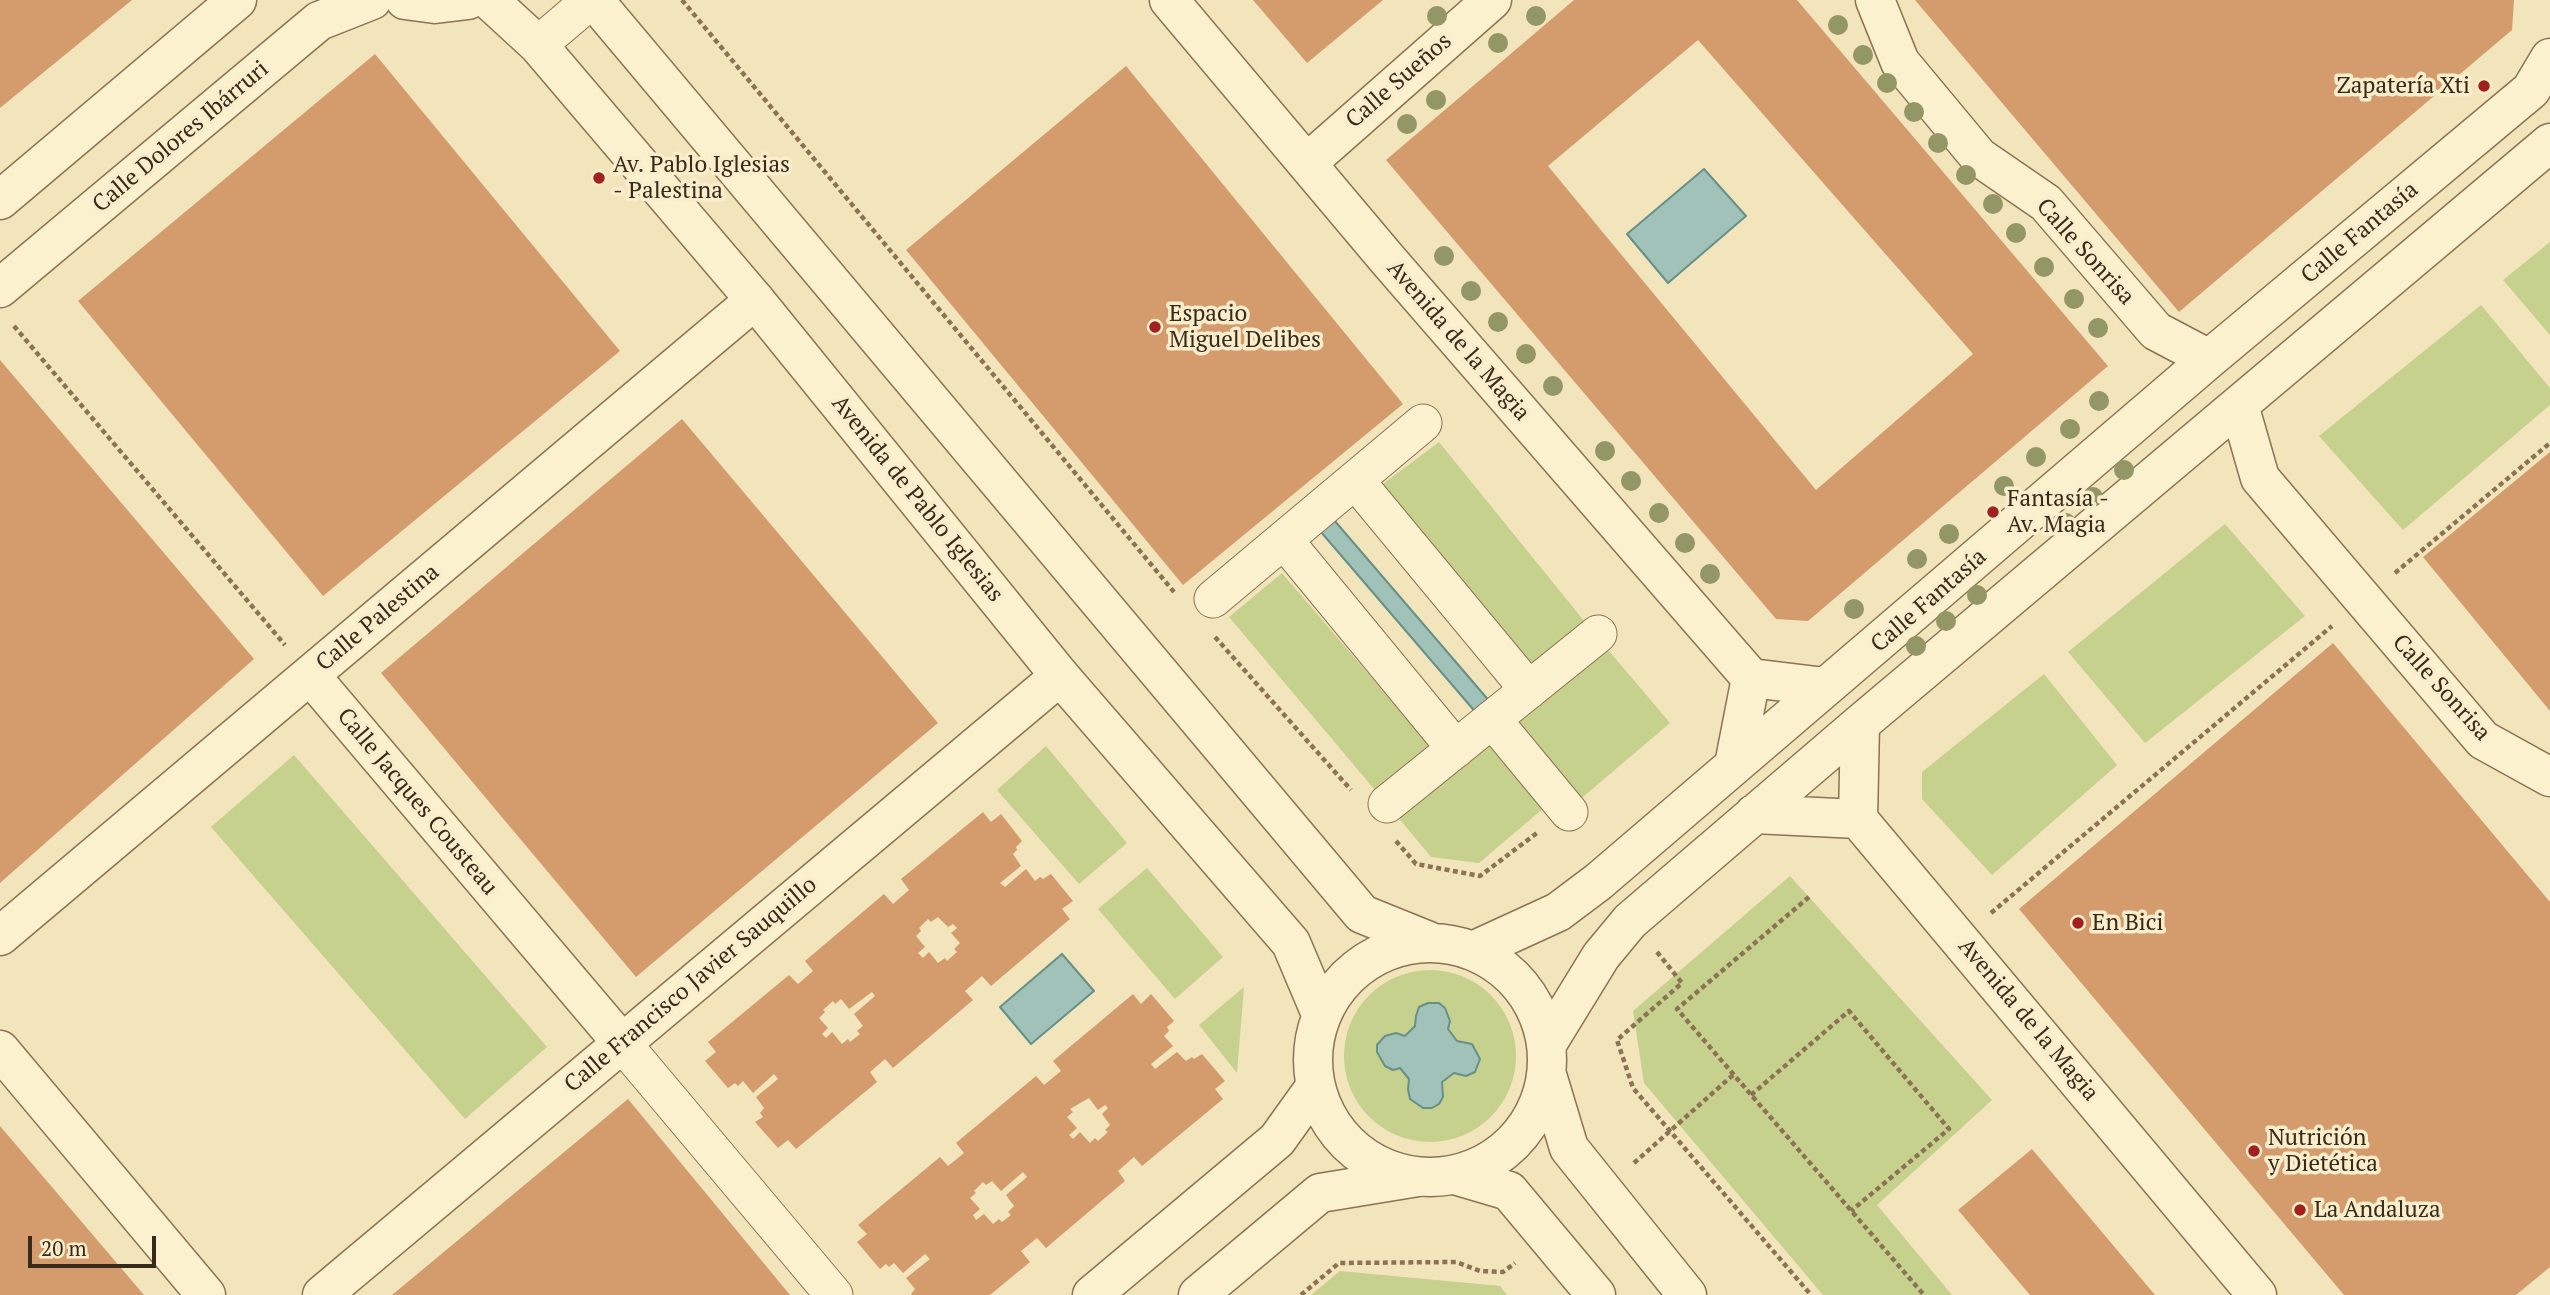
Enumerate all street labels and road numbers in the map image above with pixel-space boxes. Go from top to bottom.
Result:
street label: Calle Sueños [1341,28,1457,134]
street label: Calle Dolores Ibárruri [88,55,274,219]
street label: Calle Fantasía [2296,176,2424,290]
street label: Calle Sonrisa [2030,193,2140,311]
street label: Avenida de la Magia [1381,255,1535,427]
street label: Avenida de Pablo Iglesias [825,390,1009,608]
street label: Calle Fantasía [1866,543,1992,659]
street label: Calle Palestina [311,559,445,677]
street label: Calle Sonrisa [2386,629,2496,747]
street label: Calle Jacques Cousteau [331,703,503,901]
street label: Calle Francisco Javier Sauquillo [559,871,823,1099]
street label: Avenida de la Magia [1952,933,2104,1107]

